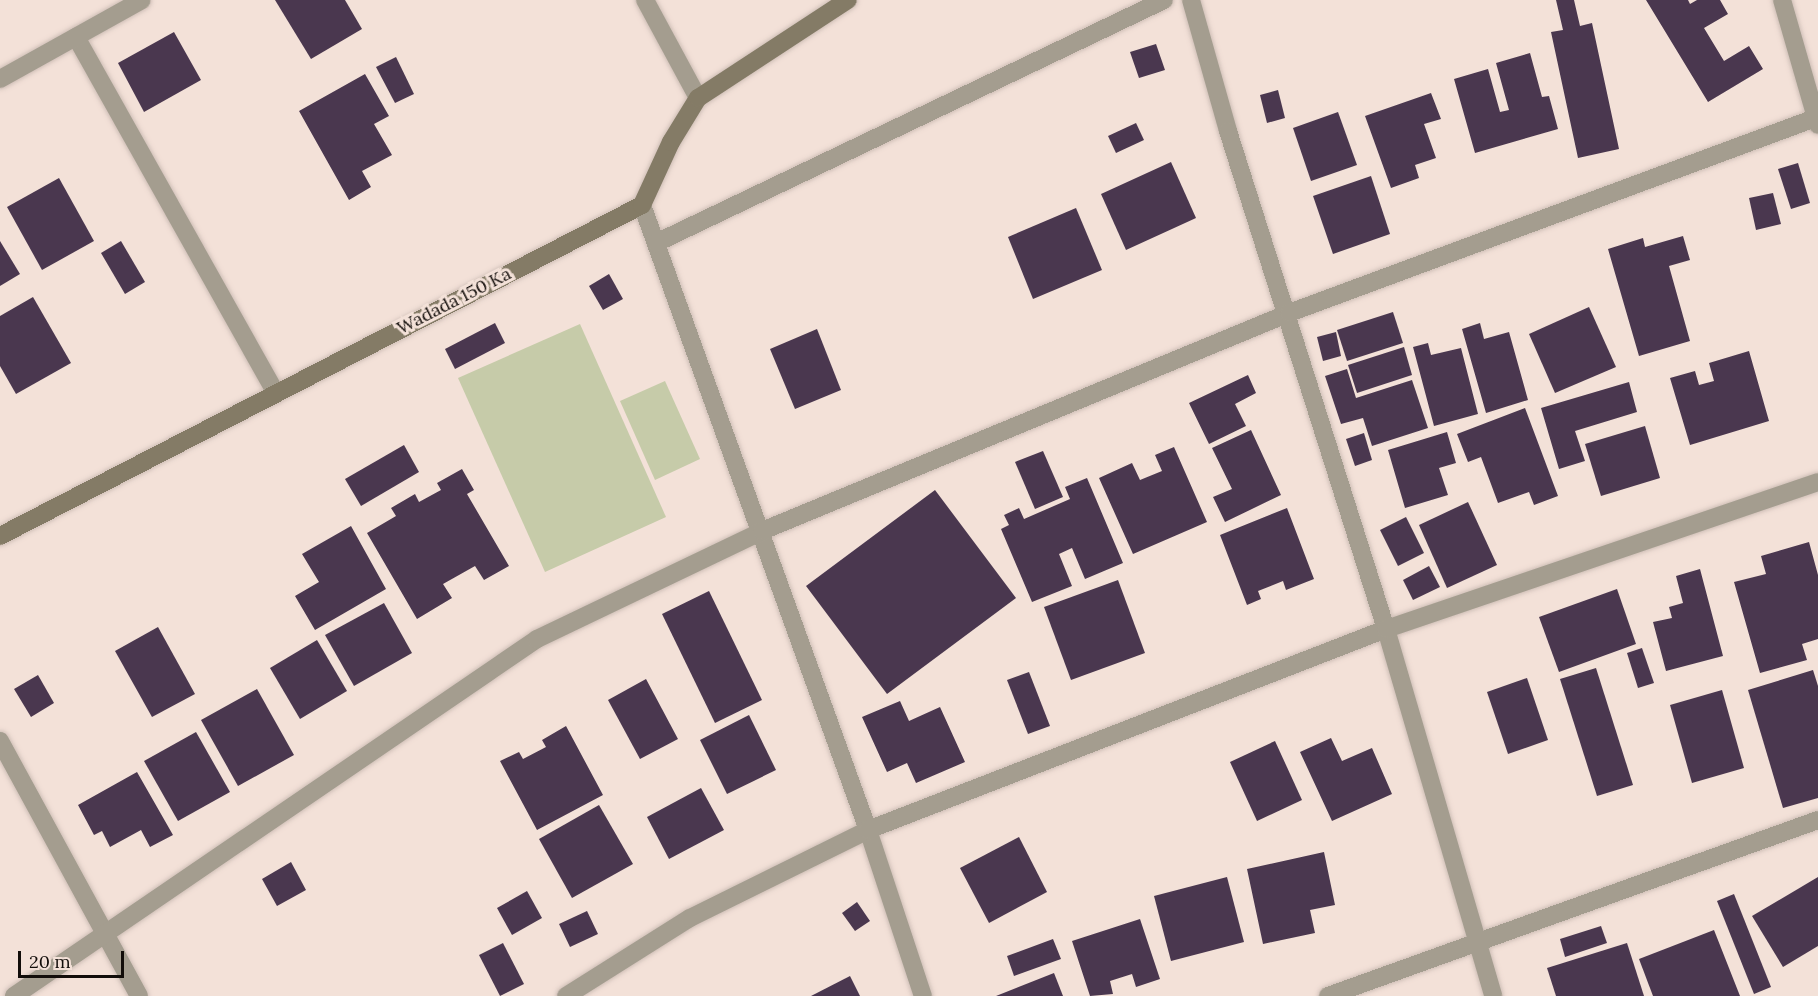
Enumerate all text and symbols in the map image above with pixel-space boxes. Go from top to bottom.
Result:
street label: Wadada 150 Ka [393,263,515,339]
scale bar [21,939,128,977]
text: 20 m [29,950,71,973]

